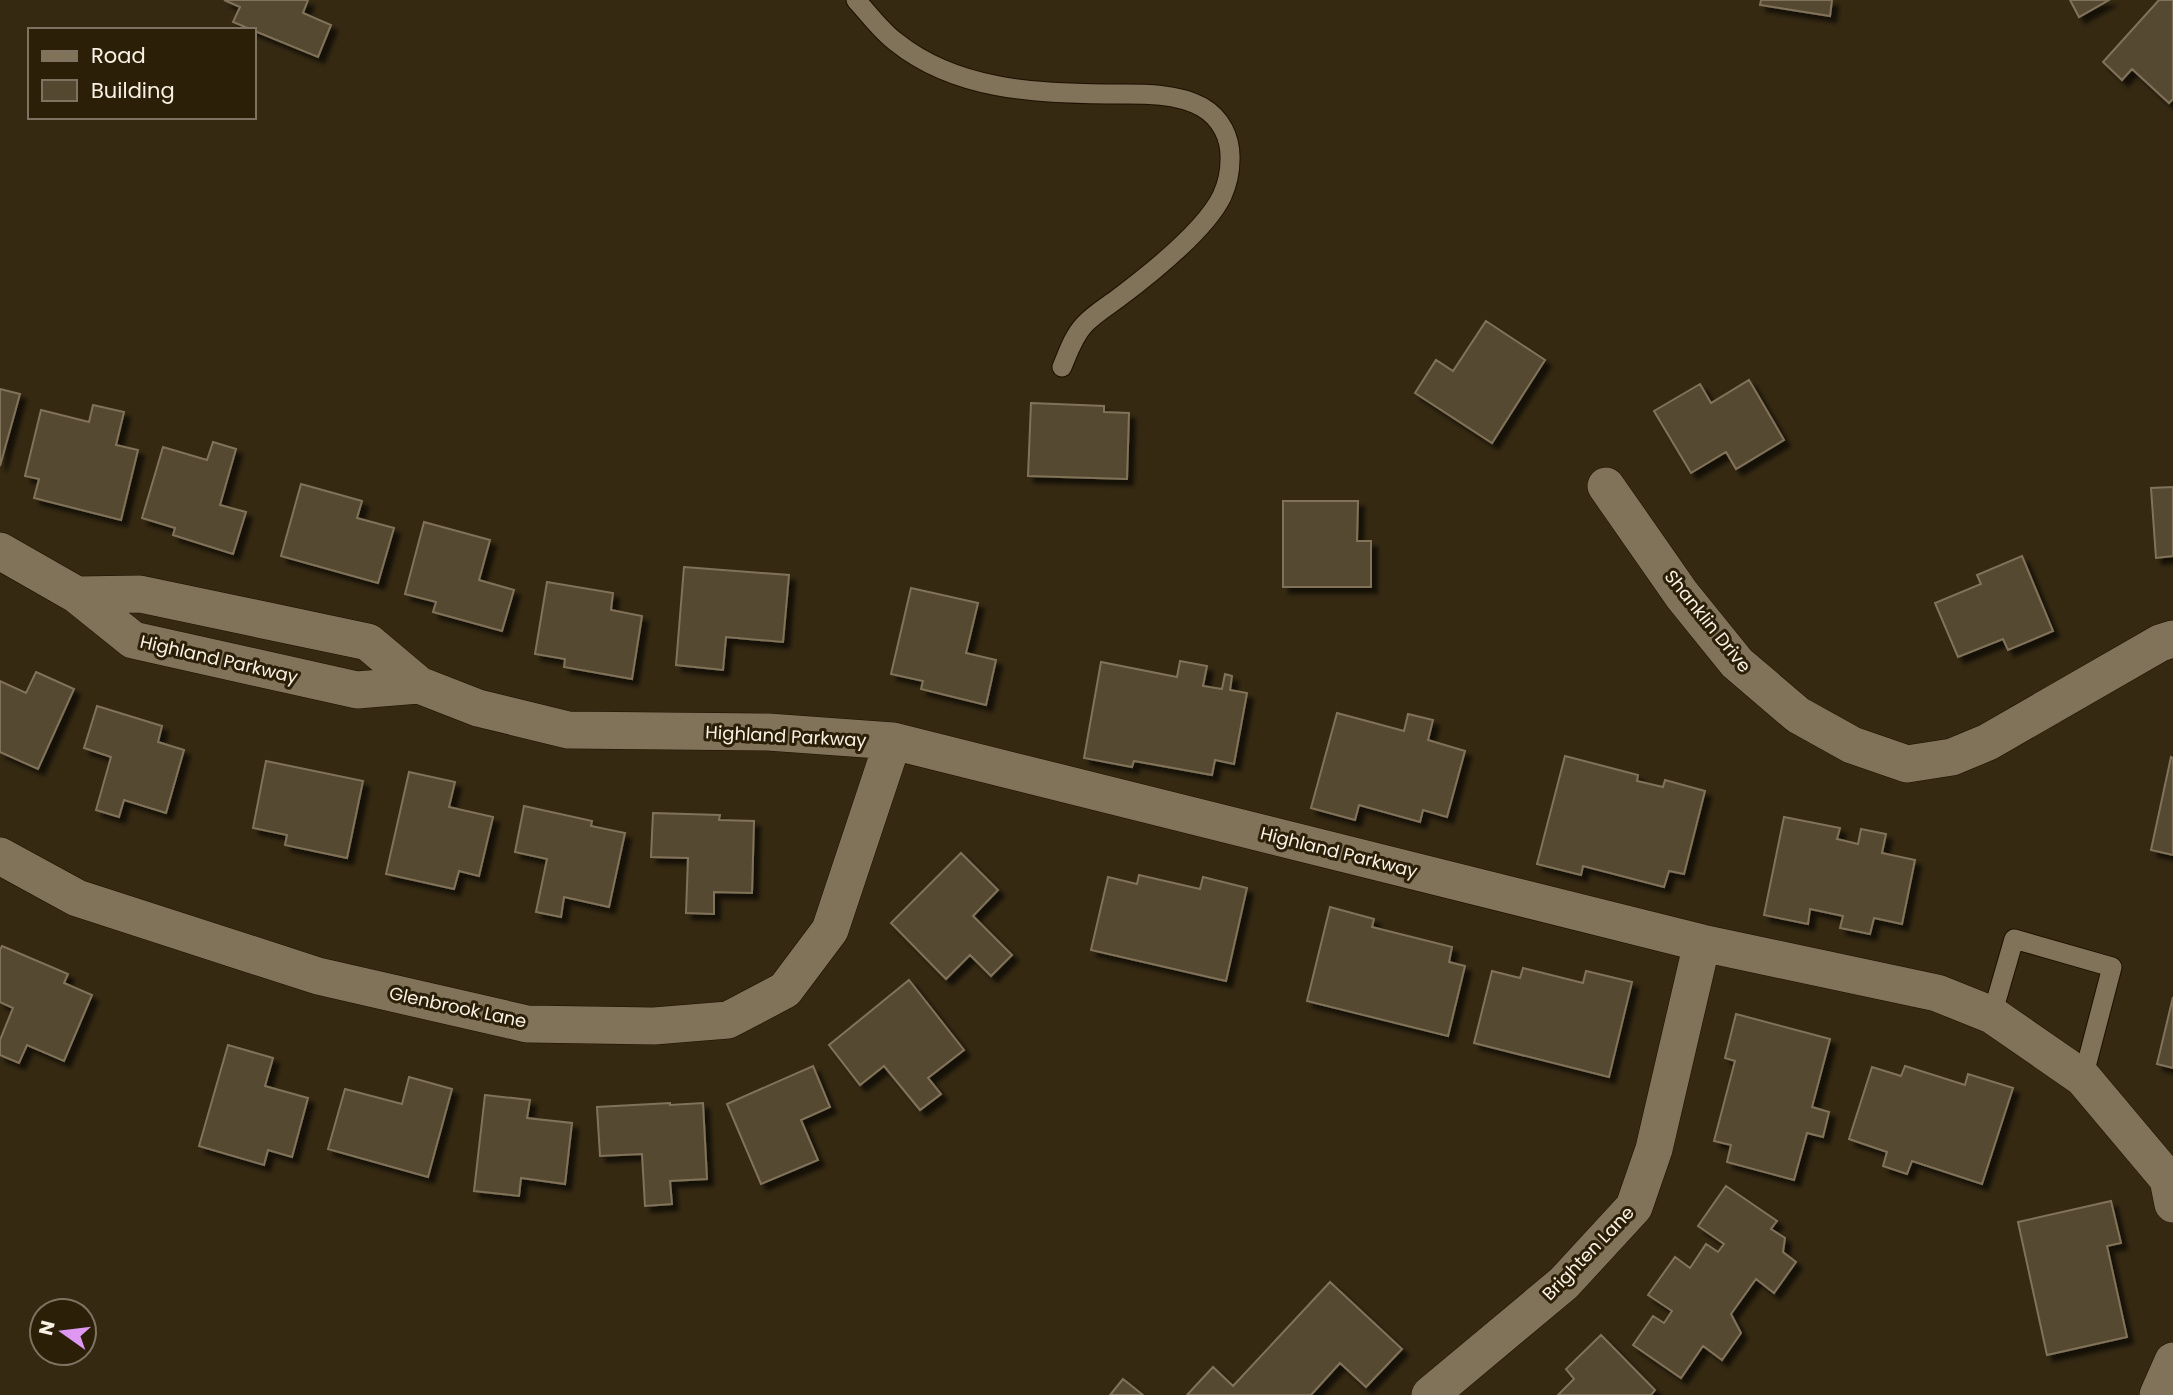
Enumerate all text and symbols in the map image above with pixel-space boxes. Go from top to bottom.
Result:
legend [28,28,256,119]
text: Road [91,41,146,70]
text: Building [91,76,175,105]
street label: Shanklin Drive [1659,564,1757,678]
street label: Highland Parkway [138,629,300,689]
street label: Highland Parkway [705,719,867,753]
street label: Highland Parkway [1258,820,1420,884]
street label: Glenbrook Lane [387,980,529,1034]
street label: Brighten Lane [1536,1200,1640,1306]
north arrow [28,1297,98,1367]
text: N [32,1318,62,1338]

